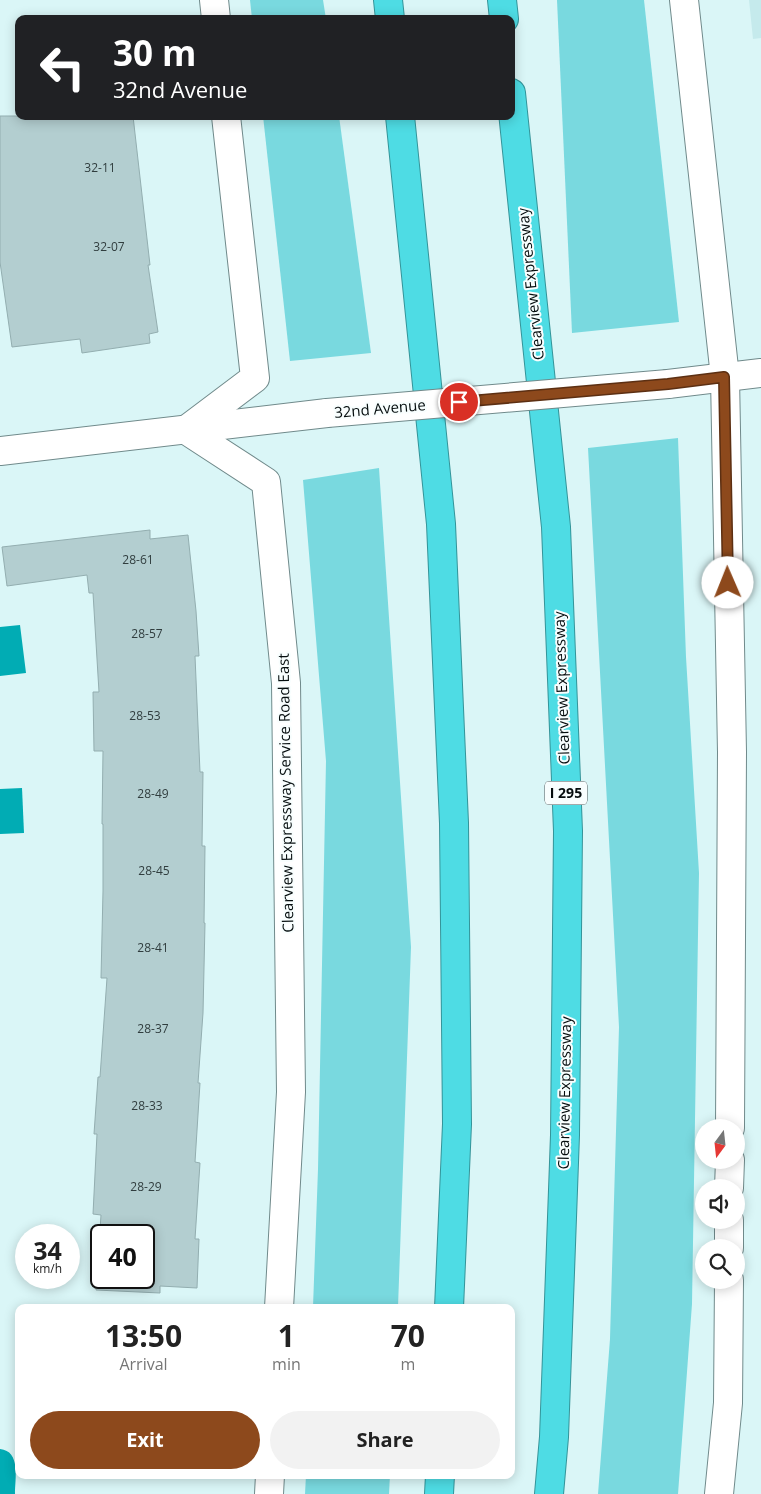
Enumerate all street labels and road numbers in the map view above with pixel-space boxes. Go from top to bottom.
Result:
street label: Clearview Expressway [512,206,548,361]
street label: 32nd Avenue [333,394,426,422]
street label: Clearview Expressway [548,611,574,765]
street label: Clearview Expressway Service Road East [273,653,297,933]
road number: I 295 [545,781,587,804]
street label: Clearview Expressway [553,1016,575,1170]

